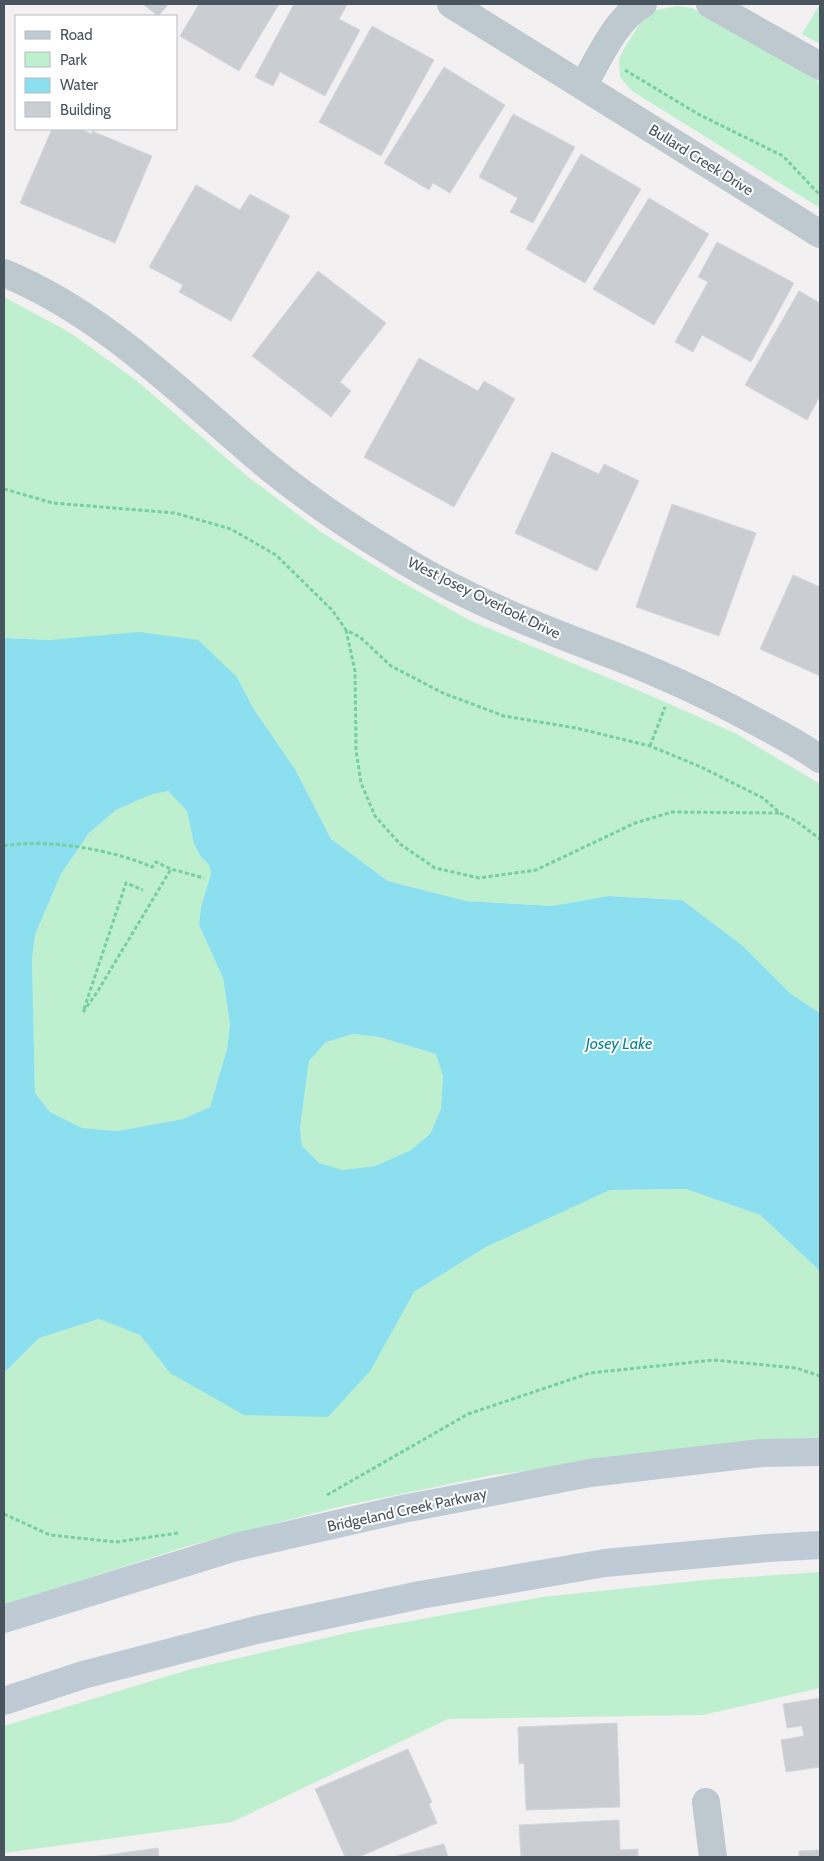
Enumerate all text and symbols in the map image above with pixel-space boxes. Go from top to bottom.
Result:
legend [15,15,178,130]
text: Road [60,26,93,44]
text: Park [60,51,87,69]
text: Water [60,76,98,94]
text: Building [60,101,111,119]
street label: Bullard Creek Drive [645,121,757,200]
street label: West Josey Overlook Drive [405,553,563,643]
water label: Josey Lake [584,1034,652,1053]
street label: Bridgeland Creek Parkway [326,1484,489,1536]

